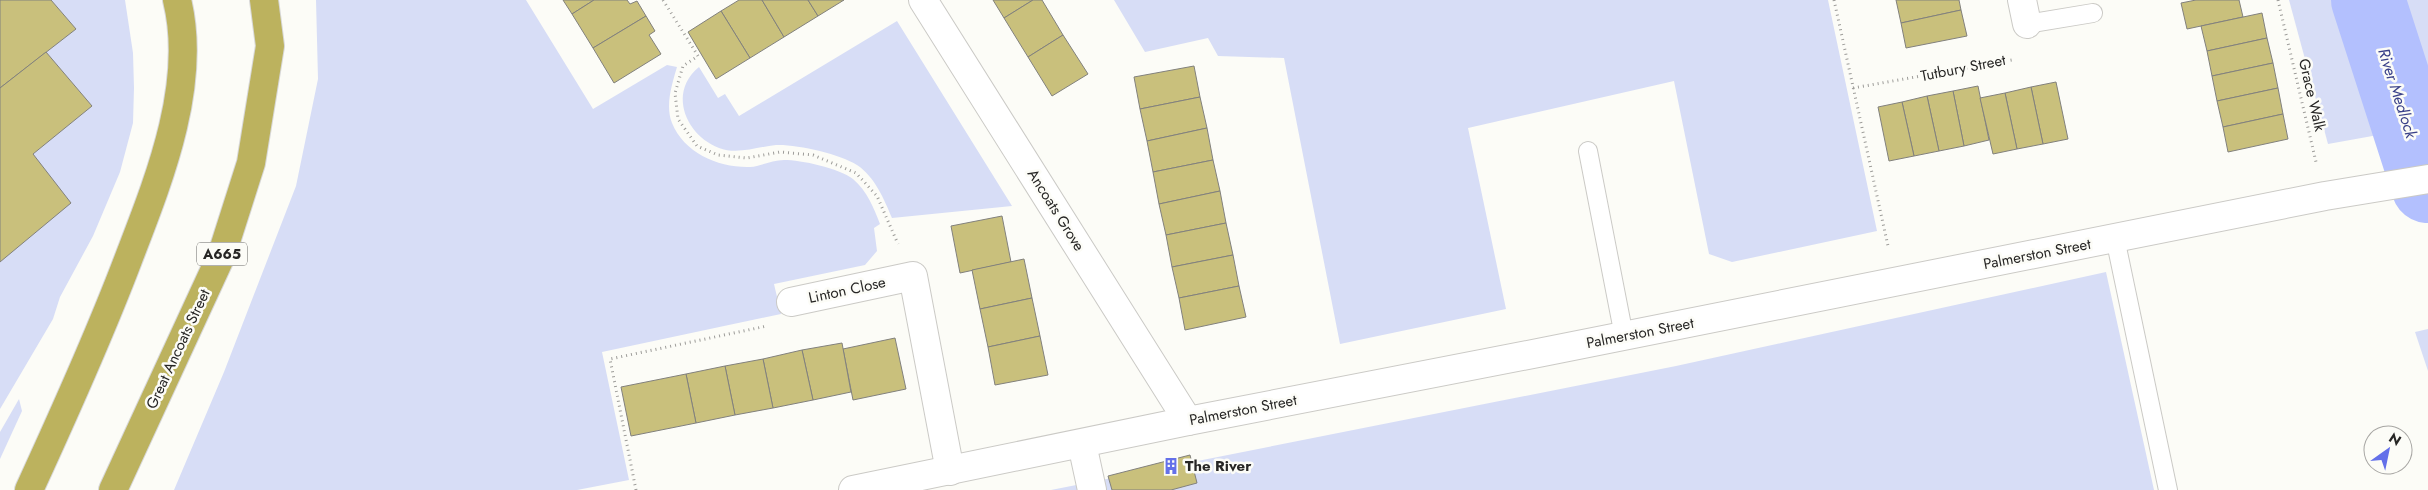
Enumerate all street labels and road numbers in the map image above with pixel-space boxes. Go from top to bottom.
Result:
street label: Tutbury Street [1919,49,2008,87]
street label: Grace Walk [2293,56,2331,134]
street label: Ancoats Grove [1022,165,1090,256]
street label: Palmerston Street [1981,233,2093,275]
road number: A665 [197,242,247,266]
street label: Linton Close [806,271,888,309]
street label: Great Ancoats Street [141,285,216,413]
street label: Palmerston Street [1584,312,1696,354]
street label: Palmerston Street [1187,389,1299,431]

